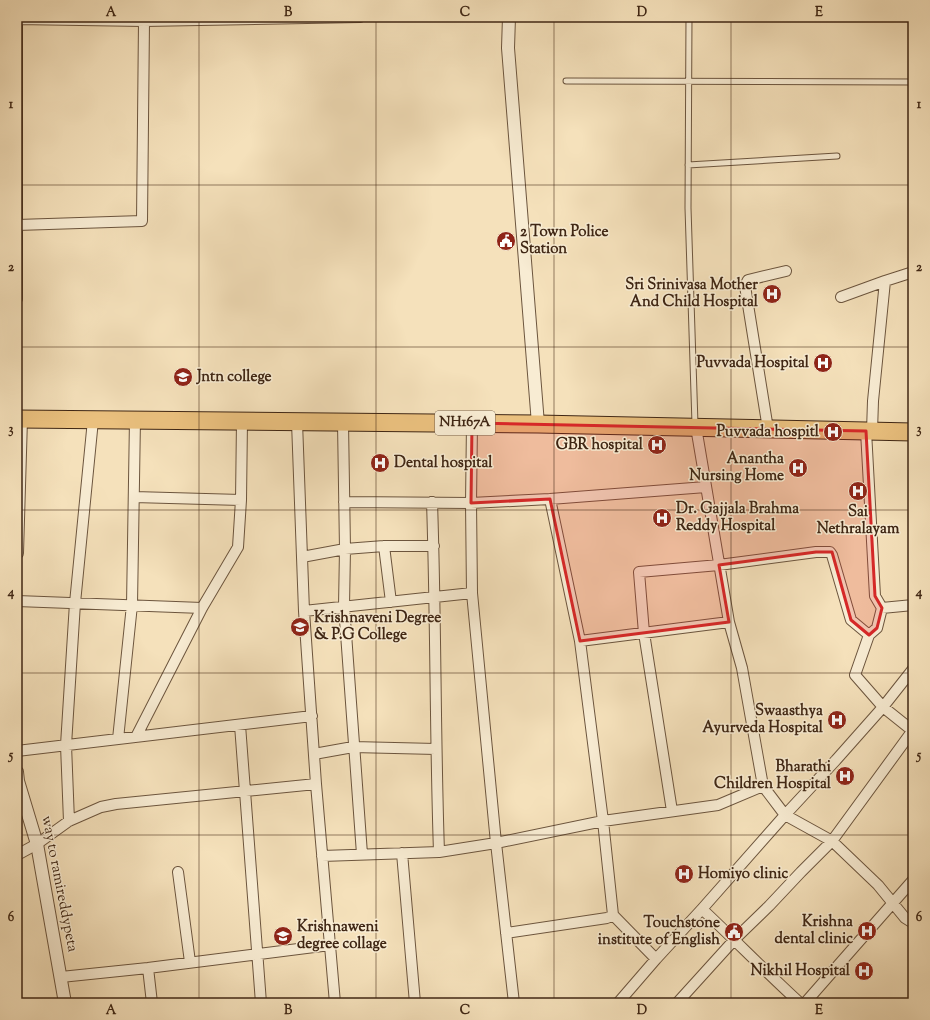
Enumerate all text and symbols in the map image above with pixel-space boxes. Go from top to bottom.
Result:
text: A [106,4,117,22]
text: B [284,4,293,22]
text: C [460,4,470,22]
text: D [637,4,647,22]
text: E [815,4,823,22]
text: 1 [9,96,14,114]
text: 1 [917,96,922,114]
place label: 2 Town Police Station [520,222,609,260]
public building icon: 2 Town Police Station [495,230,517,252]
text: 2 [8,259,15,277]
text: 2 [916,259,923,277]
place label: Sri Srinivasa Mother And Child Hospital [625,275,759,313]
hospital icon: Sri Srinivasa Mother And Child Hospital [761,283,783,305]
hospital icon: Puvvada Hospital [812,352,834,374]
place label: Puvvada Hospital [696,353,810,374]
school or university icon: Jntn college [172,366,194,388]
place label: Jntn college [196,367,272,388]
road number: NH167A [435,411,495,435]
text: 3 [8,421,14,439]
hospital icon: Puvvada hospitl [822,421,844,443]
text: 3 [916,421,922,439]
place label: Puvvada hospitl [717,422,820,443]
hospital icon: GBR hospital [646,434,668,456]
place label: GBR hospital [556,435,644,456]
place label: Anantha Nursing Home [689,449,784,487]
hospital icon: Dental hospital [369,452,391,474]
place label: Dental hospital [394,453,493,474]
hospital icon: Anantha Nursing Home [787,457,809,479]
hospital icon: Sai Nethralayam [847,480,869,502]
place label: Dr. Gajjala Brahma Reddy Hospital [676,499,799,537]
place label: Sai Nethralayam [817,502,900,540]
hospital icon: Dr. Gajjala Brahma Reddy Hospital [651,507,673,529]
text: 4 [7,584,15,602]
text: 4 [915,584,923,602]
place label: Krishnaveni Degree & P.G College [314,608,441,646]
school or university icon: Krishnaveni Degree & P.G College [289,616,311,638]
place label: Swaasthya Ayurveda Hospital [702,701,824,739]
hospital icon: Swaasthya Ayurveda Hospital [826,709,848,731]
text: 5 [8,747,14,765]
text: 5 [916,747,922,765]
place label: Bharathi Children Hospital [714,757,832,795]
hospital icon: Bharathi Children Hospital [834,765,856,787]
street label: way to ramireddypeta [36,814,83,954]
hospital icon: Homiyo clinic [673,863,695,885]
place label: Homiyo clinic [698,864,788,885]
text: 6 [8,909,15,927]
text: 6 [916,909,923,927]
place label: Krishna dental clinic [775,912,853,950]
place label: Touchstone institute of English [598,913,720,951]
place label: Krishnaweni degree collage [297,917,387,955]
hospital icon: Krishna dental clinic [856,920,878,942]
public building icon: Touchstone institute of English [723,921,745,943]
school or university icon: Krishnaweni degree collage [272,925,294,947]
hospital icon: Nikhil Hospital [853,960,875,982]
place label: Nikhil Hospital [751,961,851,982]
text: A [106,1002,117,1020]
text: B [284,1002,293,1020]
text: C [460,1002,470,1020]
text: D [637,1002,647,1020]
text: E [815,1002,823,1020]

